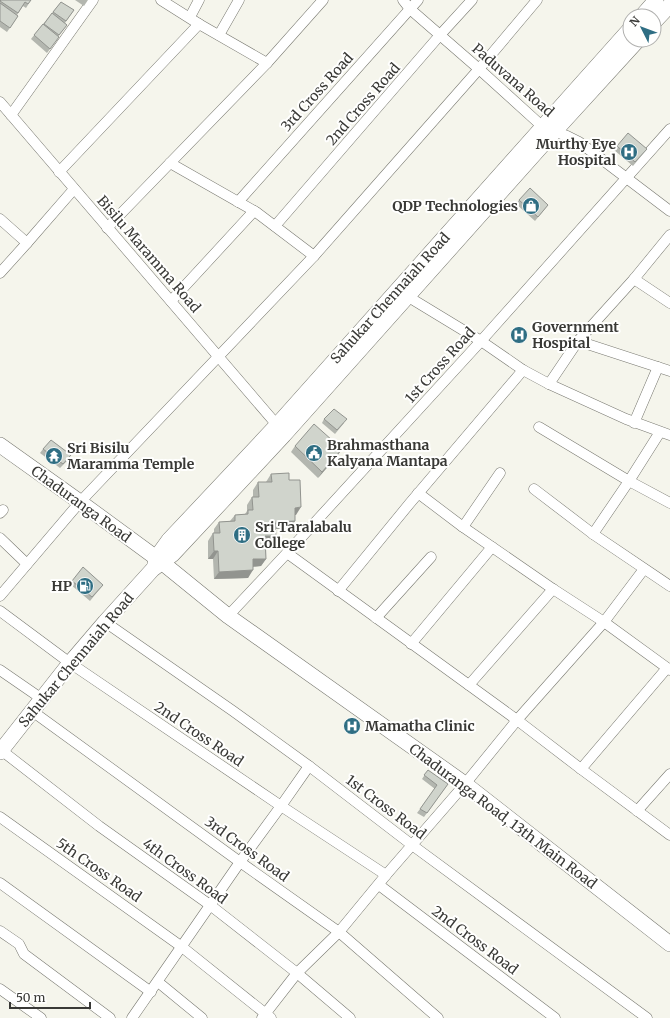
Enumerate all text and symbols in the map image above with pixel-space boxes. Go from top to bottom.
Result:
north arrow [622,8,662,48]
text: N [626,13,643,29]
street label: Paduvana Road [468,39,558,121]
street label: 3rd Cross Road [277,49,357,135]
street label: 2nd Cross Road [322,59,404,149]
place label: Murthy Eye Hospital [536,135,616,169]
hospital icon: Murthy Eye Hospital [619,142,639,162]
street label: Bisilu Maramma Road [93,192,205,317]
shop icon: QDP Technologies [521,196,541,216]
place label: QDP Technologies [392,197,518,215]
street label: Sahukar Chennaiah Road [326,228,454,367]
place label: Government Hospital [532,318,619,352]
street label: 1st Cross Road [401,323,479,407]
hospital icon: Government Hospital [509,325,529,345]
place label: Brahmasthana Kalyana Mantapa [327,436,448,470]
place label: Sri Bisilu Maramma Temple [67,439,195,473]
public building icon: Brahmasthana Kalyana Mantapa [304,443,324,463]
temple icon: Sri Bisilu Maramma Temple [44,446,64,466]
street label: Chaduranga Road [28,462,135,547]
place label: Sri Taralabalu College [255,518,352,552]
building icon: Sri Taralabalu College [232,525,252,545]
fuel station icon: HP [75,576,95,596]
place label: HP [51,577,72,595]
street label: Sahukar Chennaiah Road [14,589,138,731]
street label: 2nd Cross Road [151,698,247,771]
hospital icon: Mamatha Clinic [342,716,362,736]
place label: Mamatha Clinic [365,717,475,735]
street label: Chaduranga Road, 13th Main Road [406,740,601,893]
street label: 1st Cross Road [342,771,430,843]
street label: 3rd Cross Road [201,812,293,886]
street label: 5th Cross Road [53,834,145,906]
street label: 4th Cross Road [139,834,231,908]
street label: 2nd Cross Road [428,902,522,979]
scale bar [10,984,90,1010]
text: 50 m [16,990,45,1005]

